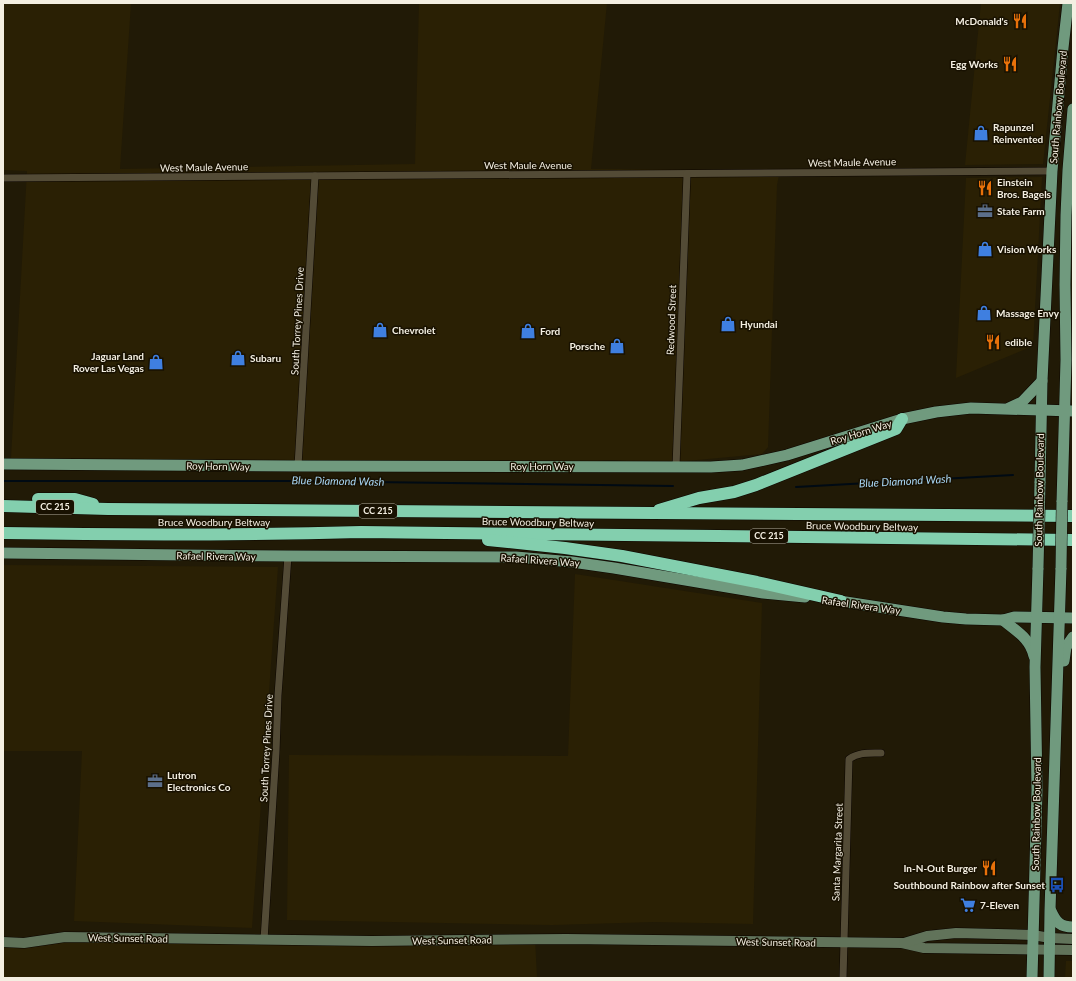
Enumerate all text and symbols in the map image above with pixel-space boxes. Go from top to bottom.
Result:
restaurant icon: McDonald's [1011,12,1029,30]
place label: McDonald's [955,15,1009,27]
street label: South Rainbow Boulevard [1047,50,1069,164]
restaurant icon: Egg Works [1001,55,1019,73]
place label: Egg Works [950,58,999,70]
place label: Rapunzel Reinvented [993,121,1044,145]
shop icon: Rapunzel Reinvented [972,124,990,142]
street label: West Maule Avenue [808,155,896,169]
street label: West Maule Avenue [484,159,572,171]
street label: West Maule Avenue [160,160,248,174]
place label: Einstein Bros. Bagels [997,176,1052,200]
restaurant icon: Einstein Bros. Bagels [976,179,994,197]
office icon: State Farm [976,202,994,220]
place label: State Farm [997,205,1045,217]
shop icon: Vision Works [976,240,994,258]
place label: Vision Works [996,243,1057,255]
street label: South Torrey Pines Drive [288,267,306,375]
street label: Redwood Street [664,284,678,355]
shop icon: Massage Envy [975,304,993,322]
place label: Massage Envy [996,307,1060,319]
shop icon: Hyundai [719,315,737,333]
place label: Hyundai [740,318,778,330]
shop icon: Chevrolet [371,321,389,339]
shop icon: Ford [519,322,537,340]
place label: Chevrolet [392,324,436,336]
place label: Ford [540,325,561,337]
restaurant icon: edible [984,333,1002,351]
place label: edible [1005,336,1033,348]
shop icon: Porsche [608,337,626,355]
place label: Porsche [569,340,606,352]
shop icon: Subaru [229,349,247,367]
place label: Jaguar Land Rover Las Vegas [73,350,145,374]
place label: Subaru [250,352,282,364]
shop icon: Jaguar Land Rover Las Vegas [147,353,165,371]
street label: Roy Horn Way [829,417,894,447]
street label: South Rainbow Boulevard [1032,433,1046,547]
street label: Roy Horn Way [186,459,251,473]
street label: Roy Horn Way [510,460,575,472]
water label: Blue Diamond Wash [858,472,952,489]
water label: Blue Diamond Wash [292,473,385,488]
road number: CC 215 [36,500,74,514]
road number: CC 215 [359,504,397,518]
street label: Bruce Woodbury Beltway [482,515,595,529]
street label: Bruce Woodbury Beltway [158,516,271,528]
street label: Bruce Woodbury Beltway [806,519,919,533]
road number: CC 215 [750,529,788,543]
street label: Rafael Rivera Way [176,549,257,563]
street label: Rafael Rivera Way [500,551,581,569]
street label: Rafael Rivera Way [821,594,902,617]
street label: South Torrey Pines Drive [257,694,275,802]
street label: South Rainbow Boulevard [1029,757,1043,871]
place label: Lutron Electronics Co [167,769,231,793]
office icon: Lutron Electronics Co [146,772,164,790]
street label: Santa Margarita Street [829,802,845,901]
restaurant icon: In-N-Out Burger [980,859,998,877]
place label: In-N-Out Burger [903,862,977,874]
bus stop icon: Southbound Rainbow after Sunset [1048,876,1066,894]
place label: Southbound Rainbow after Sunset [893,879,1045,891]
supermarket icon: 7-Eleven [959,896,977,914]
place label: 7-Eleven [980,899,1019,911]
street label: West Sunset Road [88,931,168,945]
street label: West Sunset Road [412,933,492,947]
street label: West Sunset Road [736,935,816,949]

